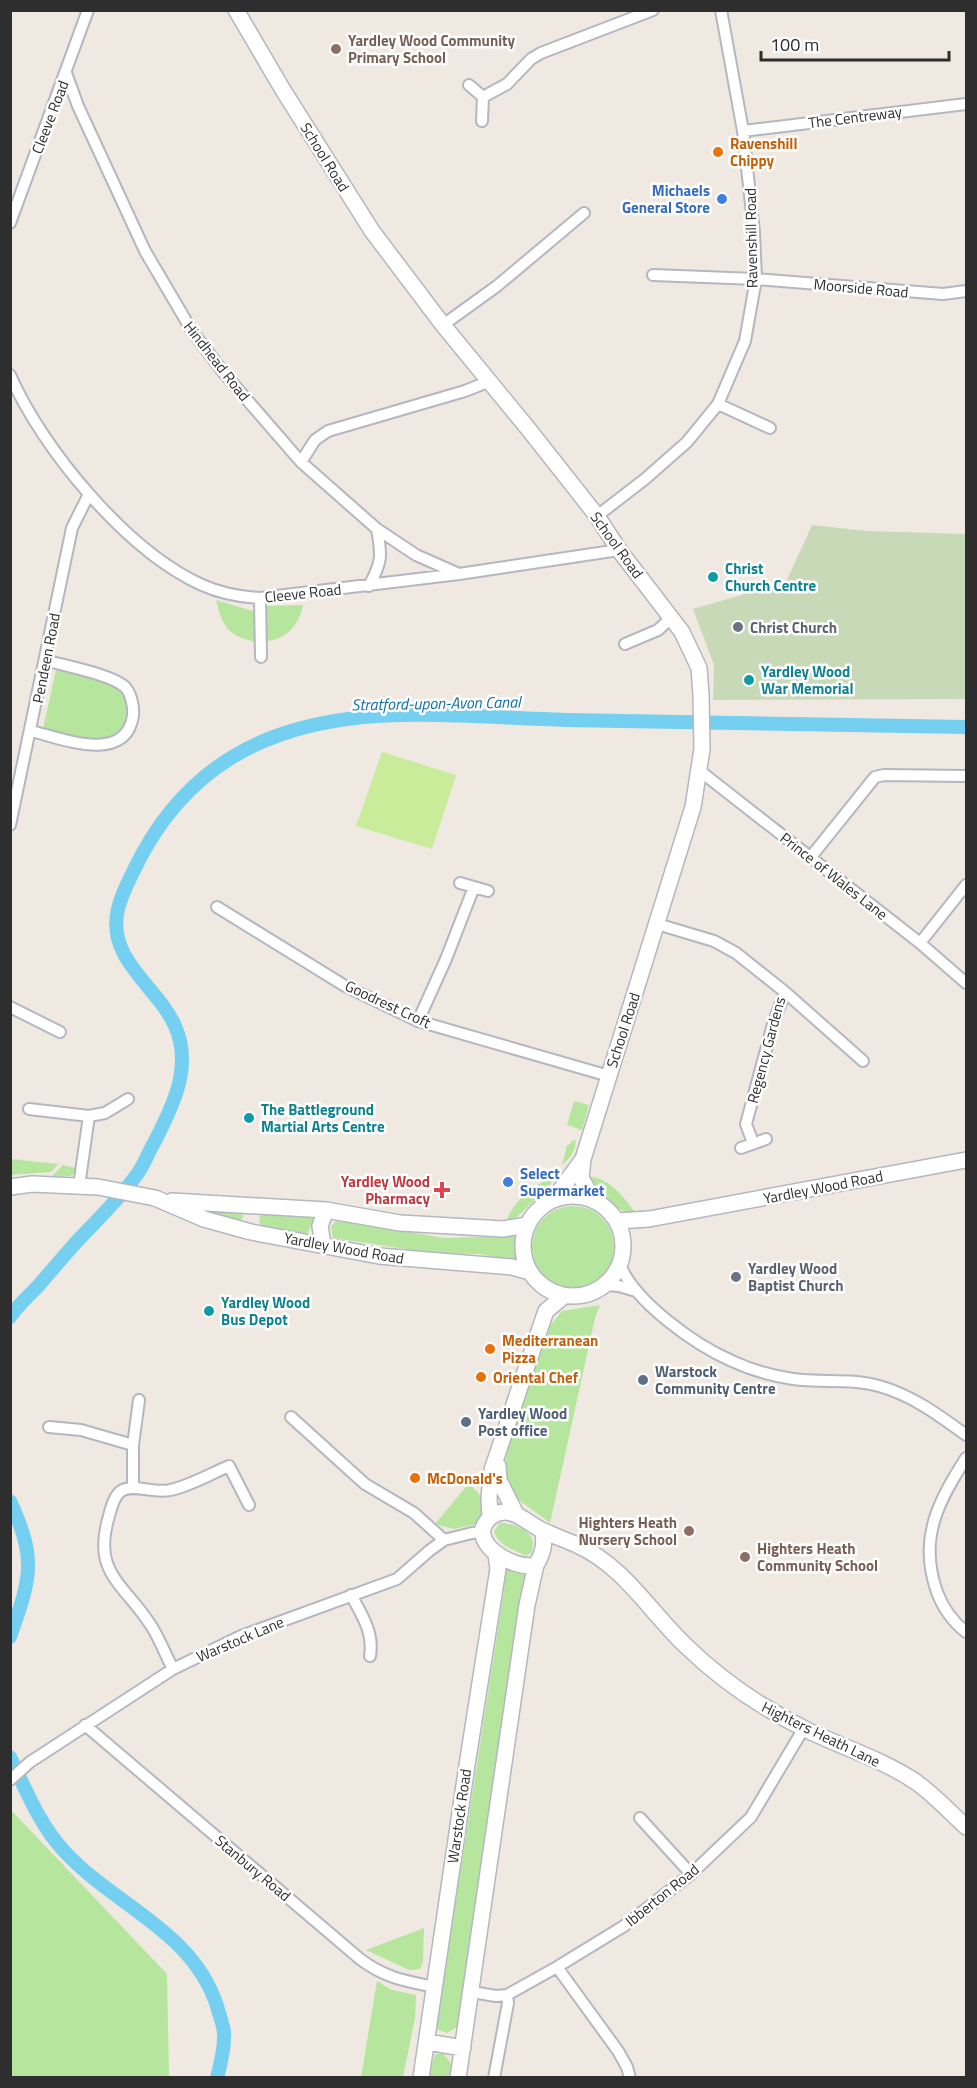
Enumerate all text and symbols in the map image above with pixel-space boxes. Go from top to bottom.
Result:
scale bar [761,24,948,62]
place label: Yardley Wood Community Primary School [348,29,516,69]
text: 100 m [770,31,819,58]
marker: Yardley Wood Community Primary School [329,42,343,56]
street label: Cleeve Road [25,77,75,157]
street label: The Centreway [807,100,903,134]
street label: School Road [295,118,355,196]
place label: Ravenshill Chippy [730,132,797,172]
marker: Ravenshill Chippy [711,145,725,159]
place label: Michaels General Store [622,179,710,219]
street label: Ravenshill Road [739,188,763,288]
marker: Michaels General Store [715,192,729,206]
street label: Moorside Road [813,272,909,304]
street label: Hindhead Road [178,316,256,406]
street label: School Road [585,507,649,583]
place label: Christ Church Centre [725,557,817,597]
marker: Christ Church Centre [706,570,720,584]
street label: Cleeve Road [263,578,343,608]
street label: Pendeen Road [26,611,66,705]
place label: Christ Church [750,616,837,639]
marker: Christ Church [731,620,745,634]
place label: Yardley Wood War Memorial [761,660,853,700]
marker: Yardley Wood War Memorial [742,673,756,687]
water label: Stratford-upon-Avon Canal [351,689,522,716]
street label: Prince of Wales Lane [775,827,893,925]
street label: Goodrest Croft [341,974,435,1034]
street label: School Road [600,989,646,1071]
street label: Regency Gardens [741,994,791,1106]
place label: The Battleground Martial Arts Centre [261,1098,385,1138]
marker: The Battleground Martial Arts Centre [242,1111,256,1125]
place label: Select Supermarket [520,1162,605,1202]
street label: Yardley Wood Road [761,1164,885,1210]
place label: Yardley Wood Pharmacy [341,1170,430,1210]
marker: Select Supermarket [501,1175,515,1189]
marker: Yardley Wood Pharmacy [435,1183,449,1197]
street label: Yardley Wood Road [282,1226,406,1270]
place label: Yardley Wood Baptist Church [748,1257,843,1297]
marker: Yardley Wood Baptist Church [729,1270,743,1284]
place label: Yardley Wood Bus Depot [221,1291,310,1331]
marker: Yardley Wood Bus Depot [202,1304,216,1318]
place label: Mediterranean Pizza [502,1329,598,1369]
marker: Mediterranean Pizza [483,1342,497,1356]
place label: Warstock Community Centre [655,1360,776,1400]
place label: Oriental Chef [493,1366,579,1389]
marker: Oriental Chef [474,1370,488,1384]
marker: Warstock Community Centre [636,1373,650,1387]
place label: Yardley Wood Post office [478,1402,567,1442]
marker: Yardley Wood Post office [459,1415,473,1429]
place label: McDonald's [427,1467,503,1490]
marker: McDonald's [408,1471,422,1485]
place label: Highters Heath Nursery School [578,1511,677,1551]
marker: Highters Heath Nursery School [682,1524,696,1538]
place label: Highters Heath Community School [757,1537,878,1577]
marker: Highters Heath Community School [738,1550,752,1564]
street label: Warstock Lane [193,1610,287,1668]
street label: Highters Heath Lane [758,1695,884,1773]
street label: Warstock Road [441,1767,477,1865]
street label: Stanbury Road [210,1829,296,1907]
street label: Ibberton Road [620,1858,704,1932]

